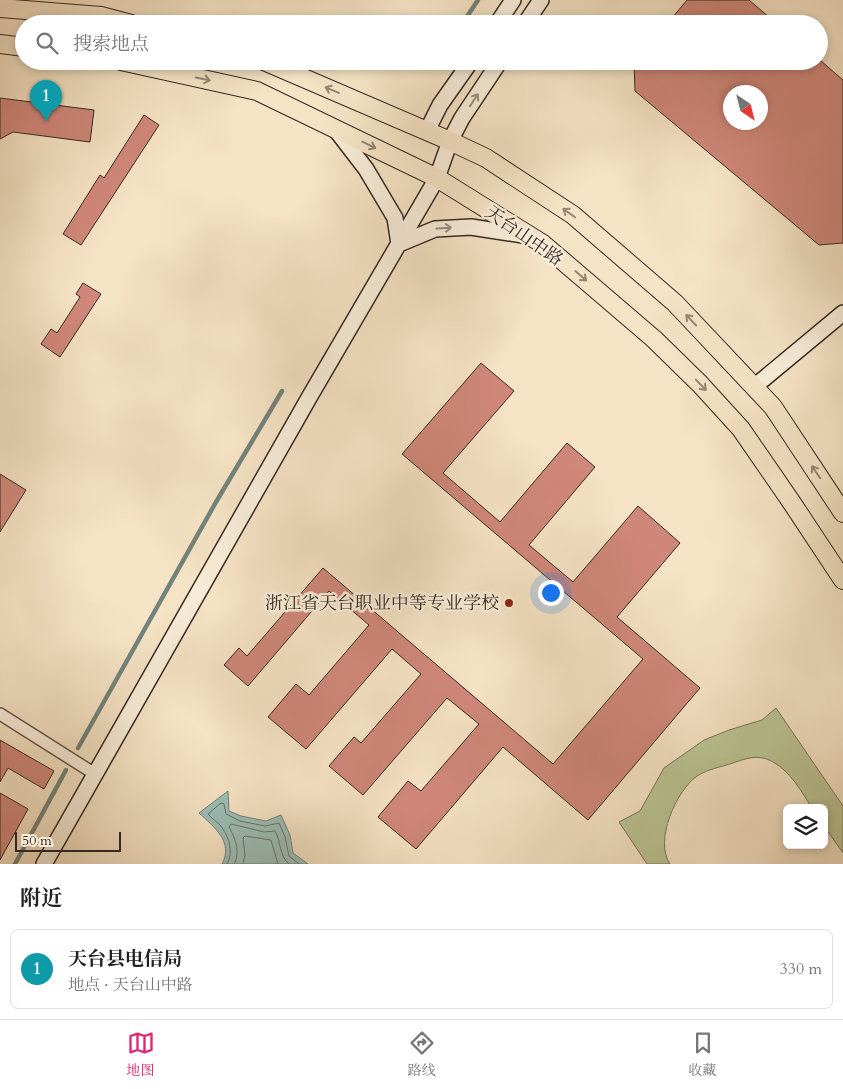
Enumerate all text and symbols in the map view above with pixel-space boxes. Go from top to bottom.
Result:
search box [15,15,828,70]
icon: search [33,29,61,57]
text: 搜索地点 [73,31,149,57]
one-way arrow [194,75,210,84]
pin: 1 [30,80,62,121]
one-way arrow [325,85,340,95]
north arrow [723,85,768,130]
one-way arrow [469,94,479,108]
one-way arrow [361,141,376,151]
street label: 天台山中路 [480,200,568,272]
one-way arrow [562,208,576,218]
one-way arrow [436,224,452,233]
one-way arrow [574,271,587,282]
one-way arrow [685,314,697,326]
one-way arrow [695,379,707,392]
one-way arrow [811,465,821,479]
your location [538,580,564,606]
place label: 浙江省天台职业中等专业学校 [265,591,499,616]
marker: 浙江省天台职业中等专业学校 [503,597,515,609]
map controls [783,804,828,849]
button: layers [783,804,828,849]
scale bar [15,829,121,852]
text: 50 m [22,831,52,850]
text: 附近 [20,884,62,913]
text: 天台县电信局 [68,946,182,972]
text: 1 [33,958,41,980]
text: 330 m [780,958,822,980]
text: 地点 · 天台山中路 [68,974,193,996]
tab: 地图 [127,1029,155,1080]
tab: 路线 [408,1029,436,1080]
tab: 收藏 [689,1029,717,1080]

